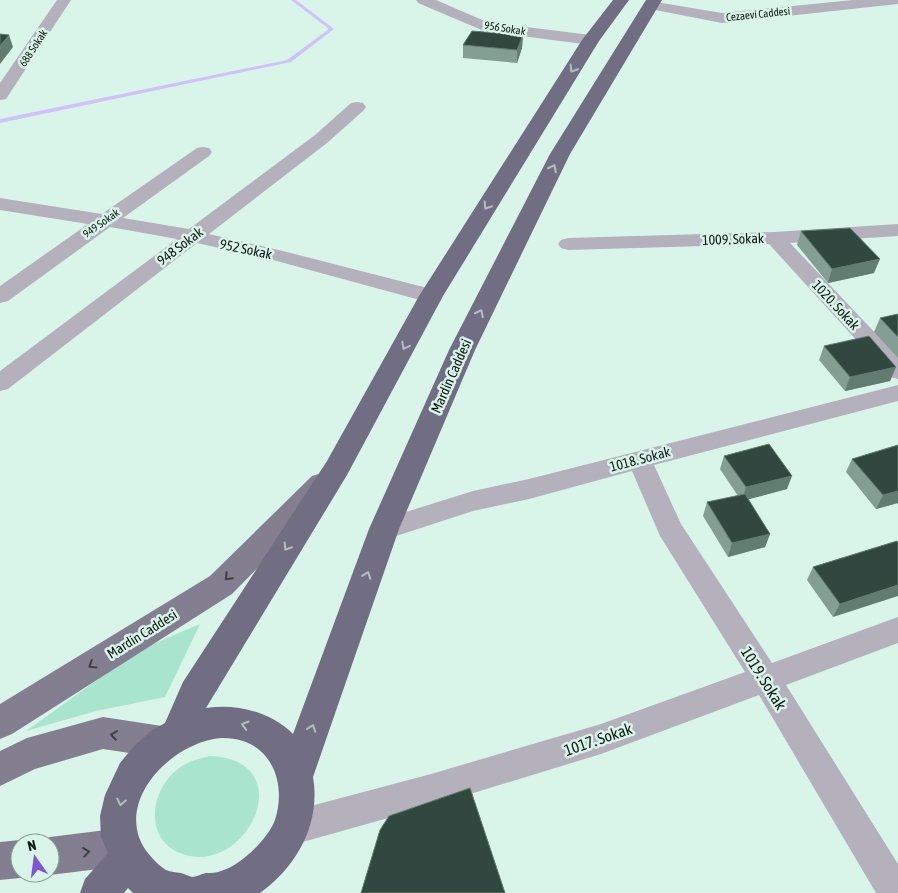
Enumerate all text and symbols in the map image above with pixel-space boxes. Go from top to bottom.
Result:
street label: Cezaevi Caddesi [725,5,791,23]
street label: 956 Sokak [484,19,527,37]
street label: 688 Sokak [17,27,49,69]
one-way arrow [570,63,579,72]
one-way arrow [547,164,557,173]
one-way arrow [483,201,493,210]
street label: 949 Sokak [81,206,122,240]
street label: 948 Sokak [154,224,206,268]
street label: 1009. Sokak [702,230,764,248]
street label: 952 Sokak [218,236,274,262]
street label: 1020. Sokak [809,277,863,333]
one-way arrow [474,309,485,318]
street label: Mardin Caddesi [428,337,474,415]
one-way arrow [401,341,411,350]
street label: 1018. Sokak [608,443,672,475]
one-way arrow [284,542,294,551]
one-way arrow [361,571,371,579]
one-way arrow [225,572,234,581]
street label: Mardin Caddesi [104,606,180,662]
street label: 1019. Sokak [738,643,790,713]
one-way arrow [88,659,97,669]
street label: 1017. Sokak [562,719,634,759]
one-way arrow [241,721,250,731]
one-way arrow [306,724,316,732]
one-way arrow [109,730,118,740]
one-way arrow [117,798,127,807]
north arrow [10,833,60,883]
text: N [26,837,38,854]
one-way arrow [82,847,90,858]

